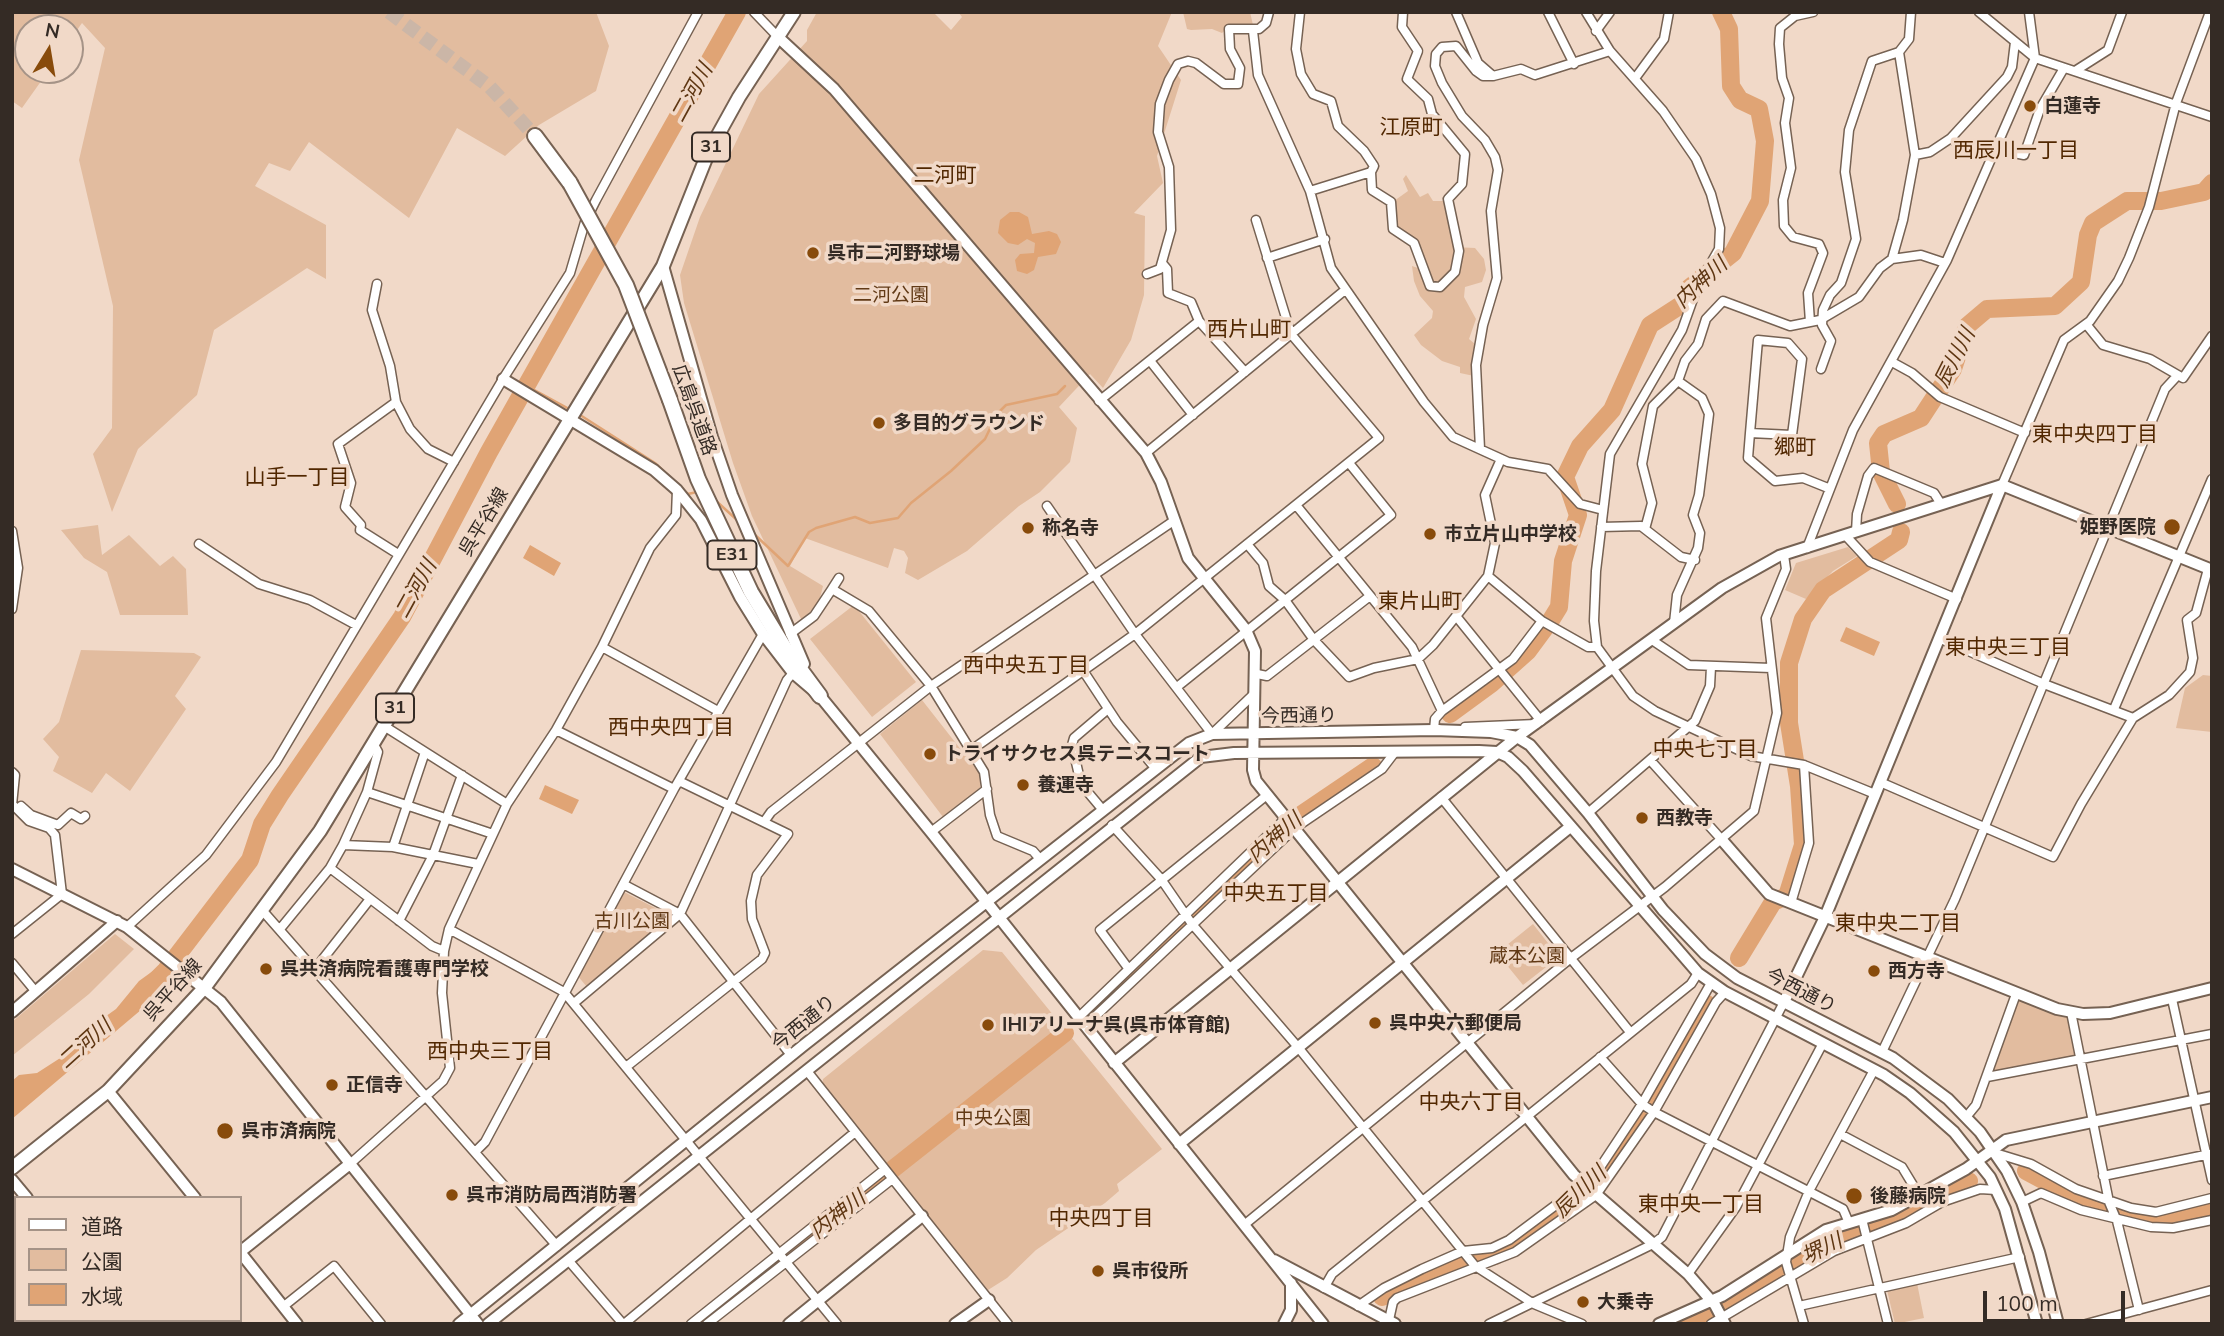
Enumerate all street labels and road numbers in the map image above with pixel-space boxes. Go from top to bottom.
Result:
road number: 31 [692,132,730,162]
street label: 広島呉道路 [667,361,721,459]
street label: 呉平谷線 [455,484,513,560]
road number: E31 [708,540,756,570]
road number: 31 [376,694,414,722]
street label: 今西通り [1261,704,1337,728]
street label: 呉平谷線 [139,954,207,1026]
street label: 今西通り [1762,964,1840,1018]
street label: 今西通り [767,990,841,1056]

